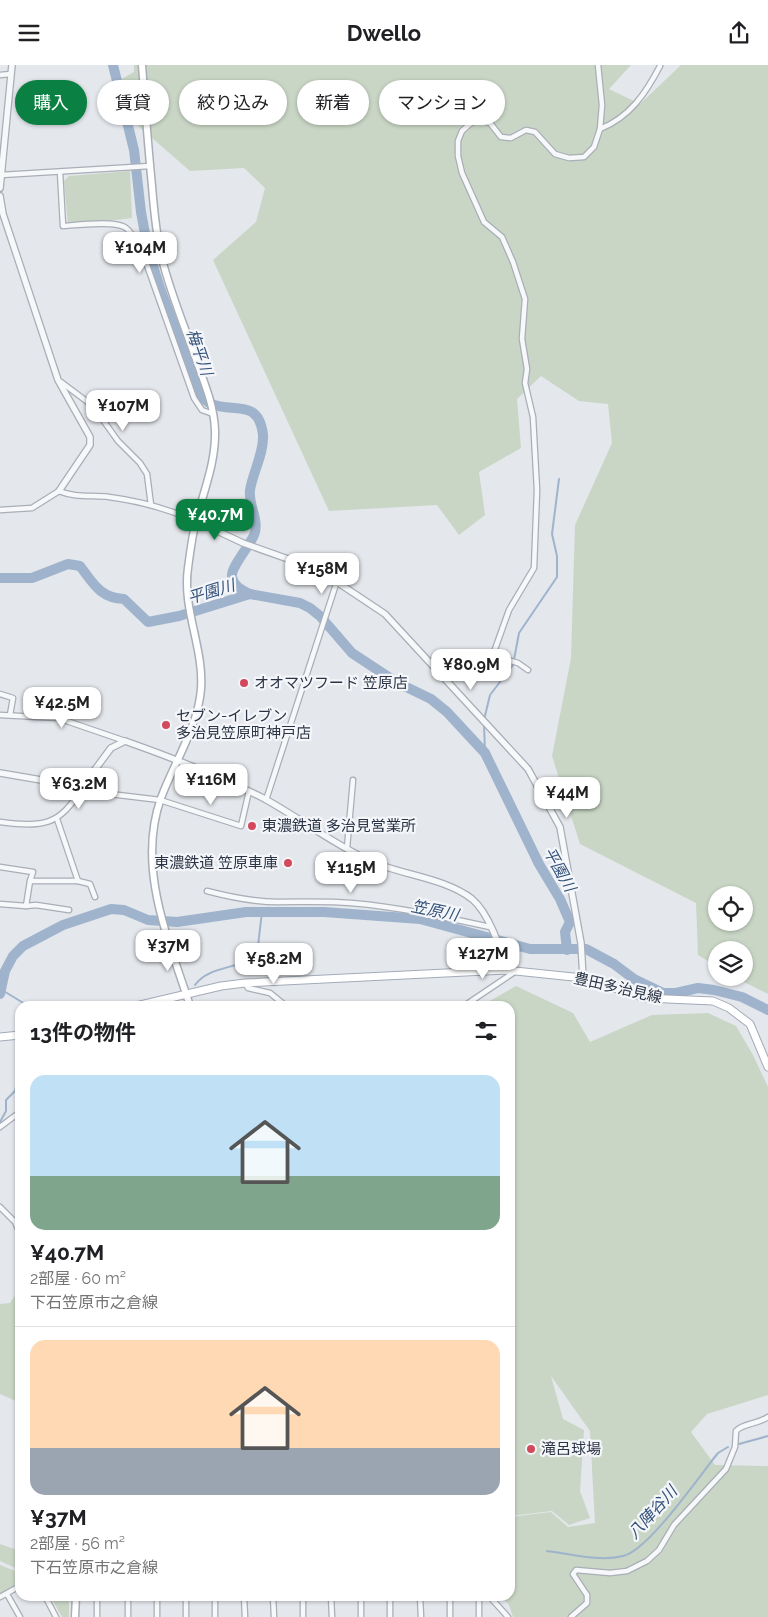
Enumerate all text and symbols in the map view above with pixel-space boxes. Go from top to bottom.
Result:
icon: menu [15,19,43,47]
icon: share [725,19,753,47]
text: Dwello [347,20,421,46]
chip: 購入 [15,80,87,125]
chip: 賃貸 [97,80,169,125]
chip: 絞り込み [179,80,287,125]
chip: 新着 [297,80,369,125]
chip: マンション [379,80,505,125]
pin: ¥104M [105,231,175,274]
text: ¥104M [114,238,166,257]
water label: 梅平川 [183,326,217,380]
pin: ¥107M [88,389,158,432]
text: ¥107M [97,396,149,415]
pin: ¥40.7M [174,499,256,541]
text: ¥40.7M [187,505,243,524]
pin: ¥158M [287,553,357,595]
text: ¥158M [296,559,348,578]
water label: 平園川 [185,575,239,608]
pin: ¥80.9M [430,649,512,691]
text: ¥80.9M [442,655,500,674]
place label: オオマツフード 笠原店 [254,674,408,692]
marker: オオマツフード 笠原店 [238,677,250,689]
pin: ¥42.5M [21,687,103,729]
text: ¥42.5M [34,693,90,712]
place label: セブン-イレブン 多治見笠原町神戸店 [176,707,311,742]
marker: セブン-イレブン 多治見笠原町神戸店 [160,719,172,731]
pin: ¥116M [176,763,246,806]
pin: ¥63.2M [38,767,120,810]
text: ¥116M [186,770,236,789]
text: ¥63.2M [51,774,107,793]
pin: ¥44M [537,777,597,819]
text: ¥44M [545,783,589,802]
place label: 東濃鉄道 多治見営業所 [262,817,416,835]
marker: 東濃鉄道 多治見営業所 [246,820,258,832]
water label: 平園川 [540,844,580,897]
pin: ¥115M [316,851,386,894]
place label: 東濃鉄道 笠原車庫 [154,854,278,872]
marker: 東濃鉄道 笠原車庫 [282,857,294,869]
text: ¥115M [326,858,376,877]
map controls [708,886,753,986]
button: locate [708,886,753,931]
water label: 笠原川 [409,896,462,925]
pin: ¥37M [138,929,198,972]
text: ¥37M [146,936,190,955]
pin: ¥127M [448,937,518,980]
button: layers [708,941,753,986]
pin: ¥58.2M [233,943,315,985]
text: ¥127M [457,944,509,963]
text: ¥58.2M [246,949,302,968]
street label: 豊田多治見線 [572,969,664,1007]
icon: filters [472,1017,500,1045]
text: 13件の物件 [30,1020,136,1045]
icon: home [220,1107,310,1197]
text: ¥40.7M [30,1240,104,1265]
text: 2部屋 · 60 m² [30,1269,126,1288]
text: 下石笠原市之倉線 [30,1293,158,1312]
icon: home [220,1373,310,1463]
place label: 滝呂球場 [541,1440,601,1458]
marker: 滝呂球場 [525,1443,537,1455]
water label: 八陣谷川 [624,1481,682,1542]
text: ¥37M [30,1505,87,1530]
text: 2部屋 · 56 m² [30,1534,125,1553]
text: 下石笠原市之倉線 [30,1558,158,1577]

